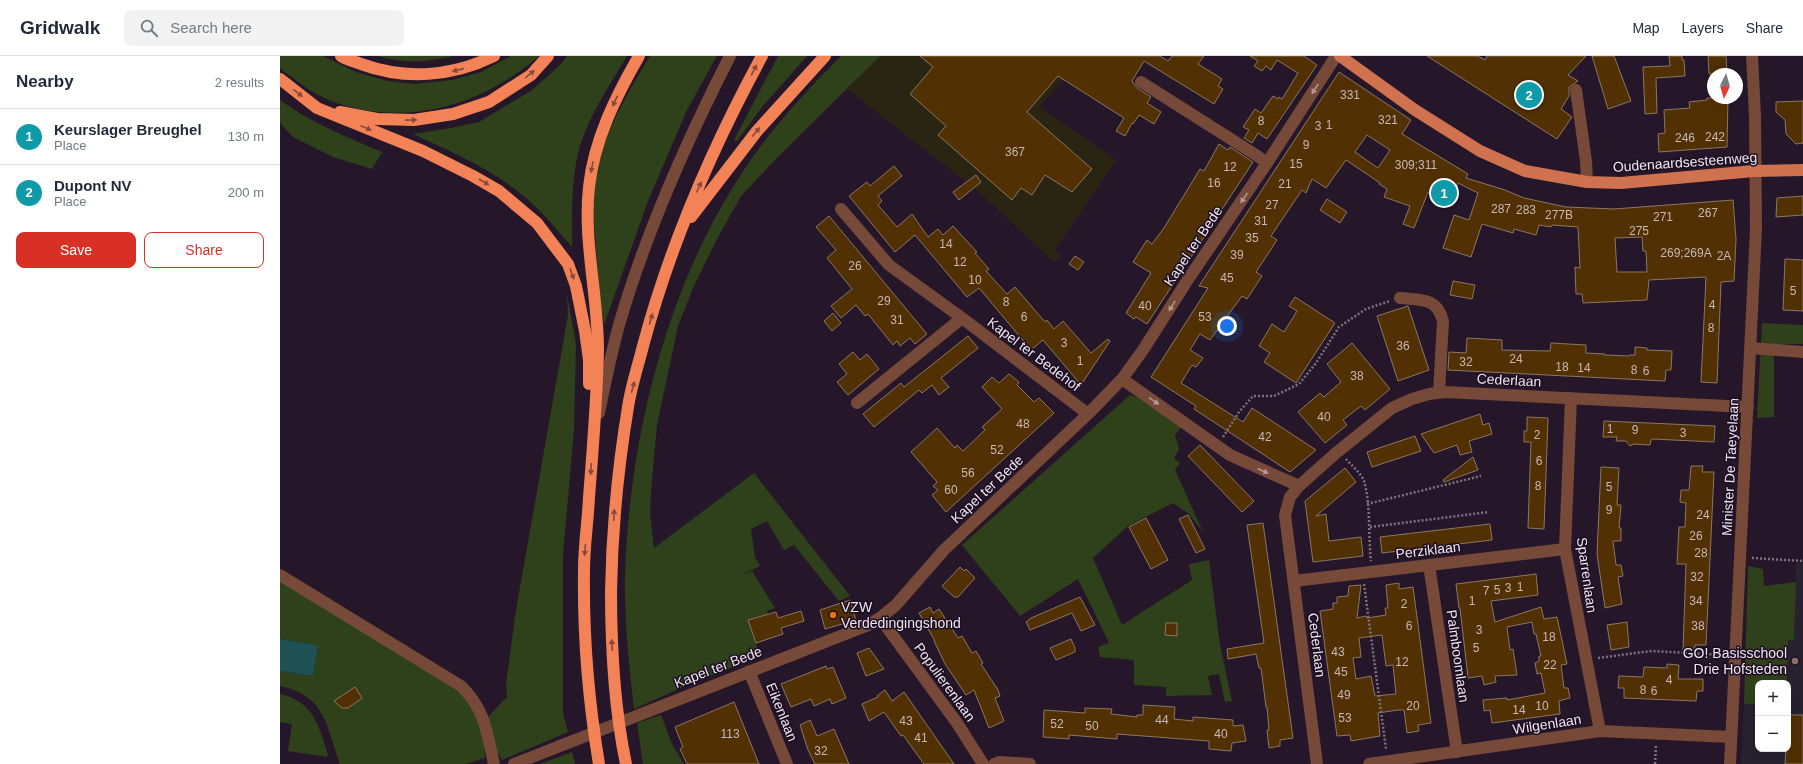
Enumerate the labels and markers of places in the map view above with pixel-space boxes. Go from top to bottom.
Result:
pin: 2 [1516,80,1542,110]
pin: 1 [1431,178,1457,208]
place label: VZW Verdedingingshond [841,599,961,631]
marker: VZW Verdedingingshond [828,610,838,620]
place label: GO! Basisschool Drie Hofsteden [1683,645,1787,677]
marker: GO! Basisschool Drie Hofsteden [1790,656,1800,666]

